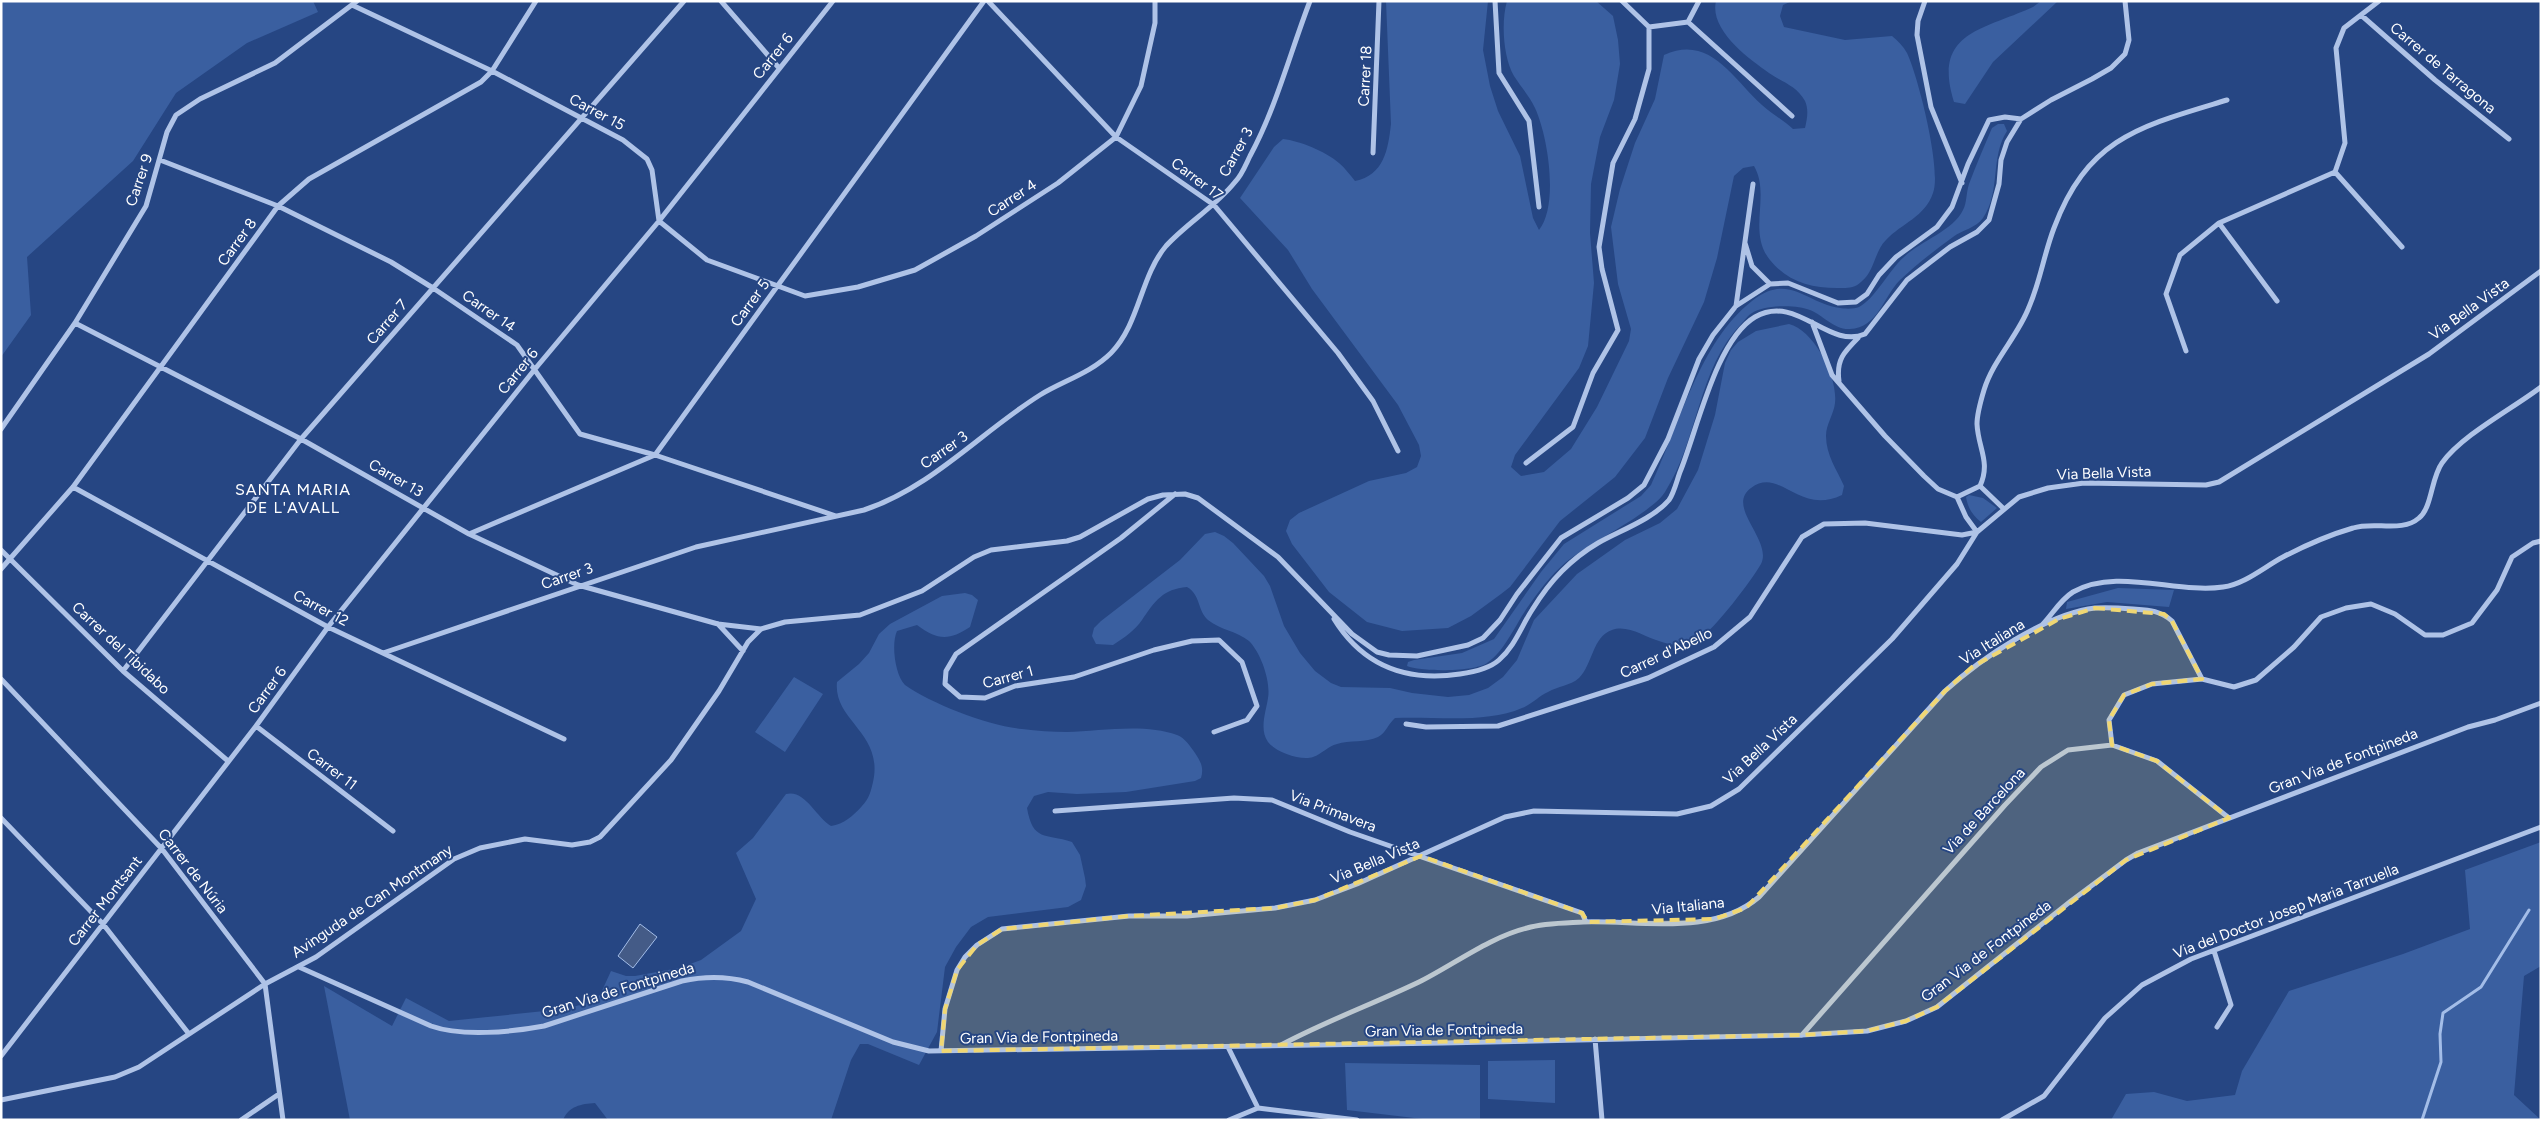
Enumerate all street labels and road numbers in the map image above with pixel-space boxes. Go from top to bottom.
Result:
street label: Carrer de Tarragona [2386,18,2500,118]
street label: Carrer 6 [749,29,797,83]
street label: Carrer 18 [1354,45,1376,107]
street label: Carrer 15 [566,90,628,134]
street label: Carrer 3 [1215,124,1257,180]
street label: Carrer 9 [122,152,156,208]
street label: Carrer 17 [1168,154,1226,204]
street label: Carrer 4 [984,176,1040,220]
street label: Carrer 8 [214,215,260,269]
street label: Via Bella Vista [2425,274,2513,344]
street label: Carrer 5 [727,276,773,330]
street label: Carrer 14 [459,286,519,336]
street label: Carrer 7 [363,296,411,348]
street label: Carrer 6 [494,344,542,398]
street label: Carrer 3 [917,427,971,473]
street label: Carrer 13 [366,455,426,501]
street label: Via Bella Vista [2056,462,2152,484]
street label: Carrer 3 [539,559,595,593]
street label: Carrer 12 [290,586,352,630]
street label: Carrer del Tibidabo [68,598,174,698]
street label: Via Italiana [1956,615,2028,669]
street label: Carrer d'Abello [1617,624,1715,682]
street label: Carrer 6 [244,662,290,717]
street label: Carrer 1 [981,662,1035,692]
street label: Via Bella Vista [1719,710,1801,788]
street label: Gran Via de Fontpineda [2266,724,2420,798]
street label: Carrer 11 [303,744,361,794]
street label: Via de Barcelona [1939,764,2029,858]
street label: Via Primavera [1287,786,1379,836]
street label: Carrer de Núria [154,825,232,917]
street label: Via Bella Vista [1328,834,1422,888]
street label: Avinguda de Can Montmany [288,840,456,962]
street label: Carrer Montsant [64,852,146,950]
street label: Via del Doctor Josep Maria Tarruella [2171,860,2401,962]
street label: Via Italiana [1651,893,1725,919]
street label: Gran Via de Fontpineda [1917,896,2055,1006]
street label: Gran Via de Fontpineda [540,958,696,1022]
street label: Gran Via de Fontpineda [1365,1020,1523,1040]
street label: Gran Via de Fontpineda [960,1027,1118,1047]

